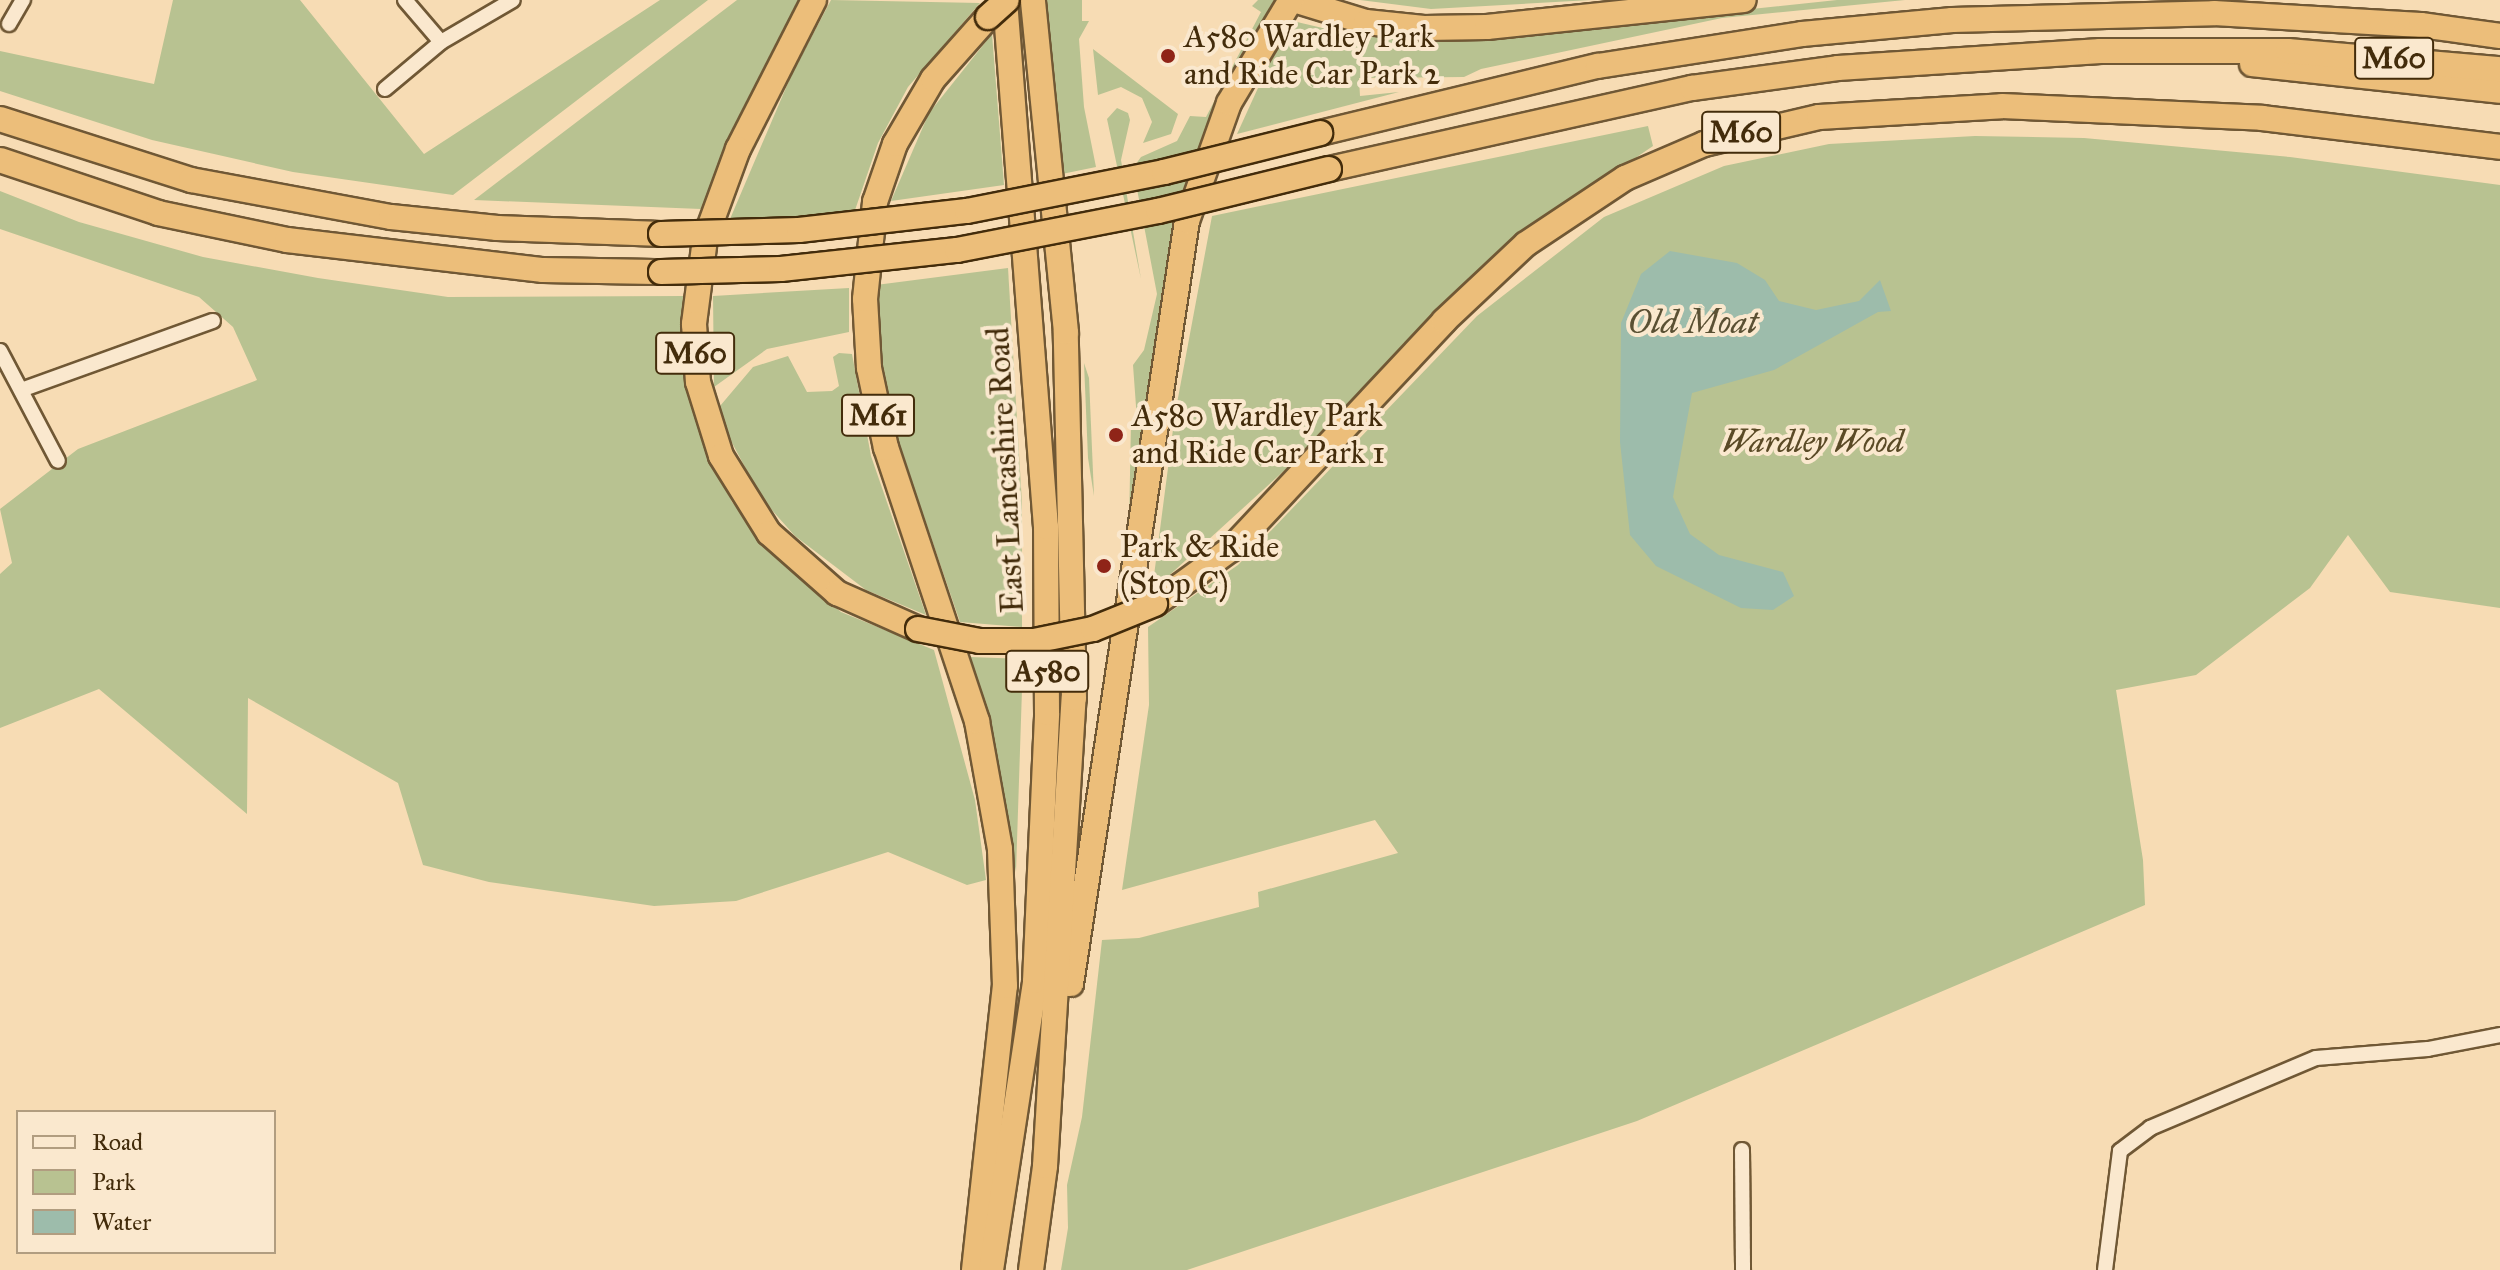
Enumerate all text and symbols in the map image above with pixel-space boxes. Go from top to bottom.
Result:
place label: A580 Wardley Park and Ride Car Park 2 [1184,19,1440,94]
road number: M60 [2354,32,2434,84]
marker: A580 Wardley Park and Ride Car Park 2 [1159,47,1177,65]
road number: M60 [1701,106,1781,158]
water label: Old Moat [1628,302,1758,342]
street label: East Lancashire Road [979,326,1033,614]
road number: M60 [655,327,735,379]
road number: M61 [840,389,916,441]
place label: A580 Wardley Park and Ride Car Park 1 [1132,398,1385,473]
park label: Wardley Wood [1722,423,1904,461]
marker: A580 Wardley Park and Ride Car Park 1 [1107,426,1125,444]
place label: Park & Ride (Stop C) [1120,529,1279,604]
marker: Park & Ride (Stop C) [1095,557,1113,575]
road number: A580 [1005,645,1089,697]
legend [16,1110,276,1254]
text: Road [92,1127,143,1157]
text: Park [92,1167,135,1197]
text: Water [92,1207,151,1237]

